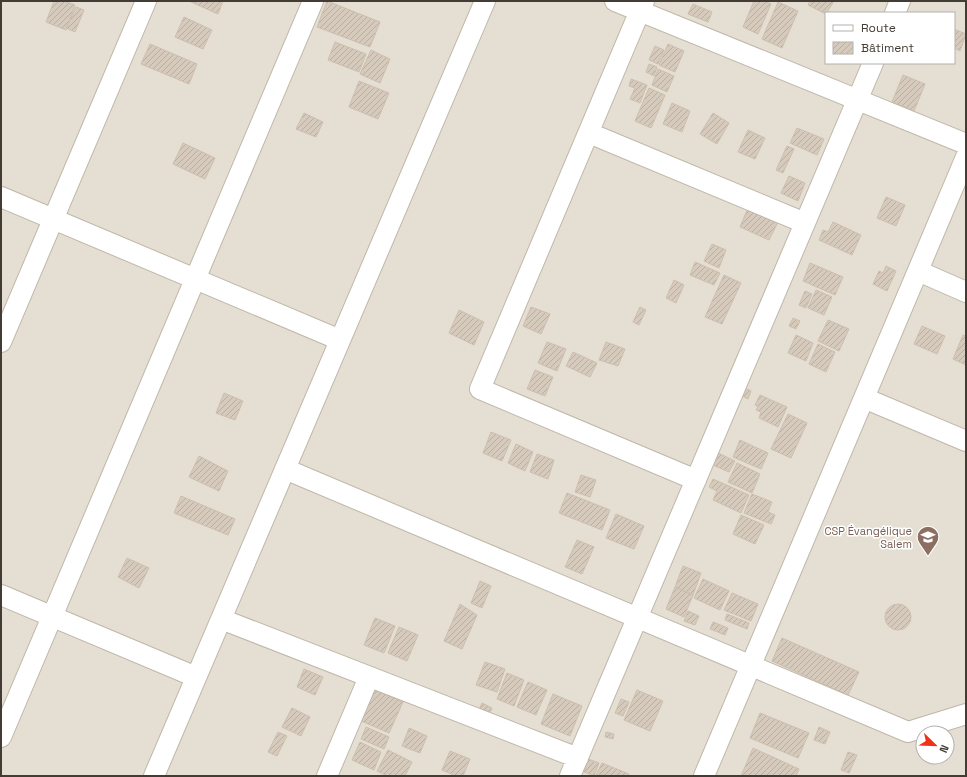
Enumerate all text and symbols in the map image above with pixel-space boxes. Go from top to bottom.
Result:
legend [825,12,955,64]
text: Route [861,20,896,36]
text: Bâtiment [861,40,914,56]
place label: CSP Évangélique Salem [824,524,912,551]
school or university icon: CSP Évangélique Salem [915,524,941,557]
north arrow [915,725,955,765]
text: N [936,743,952,755]

